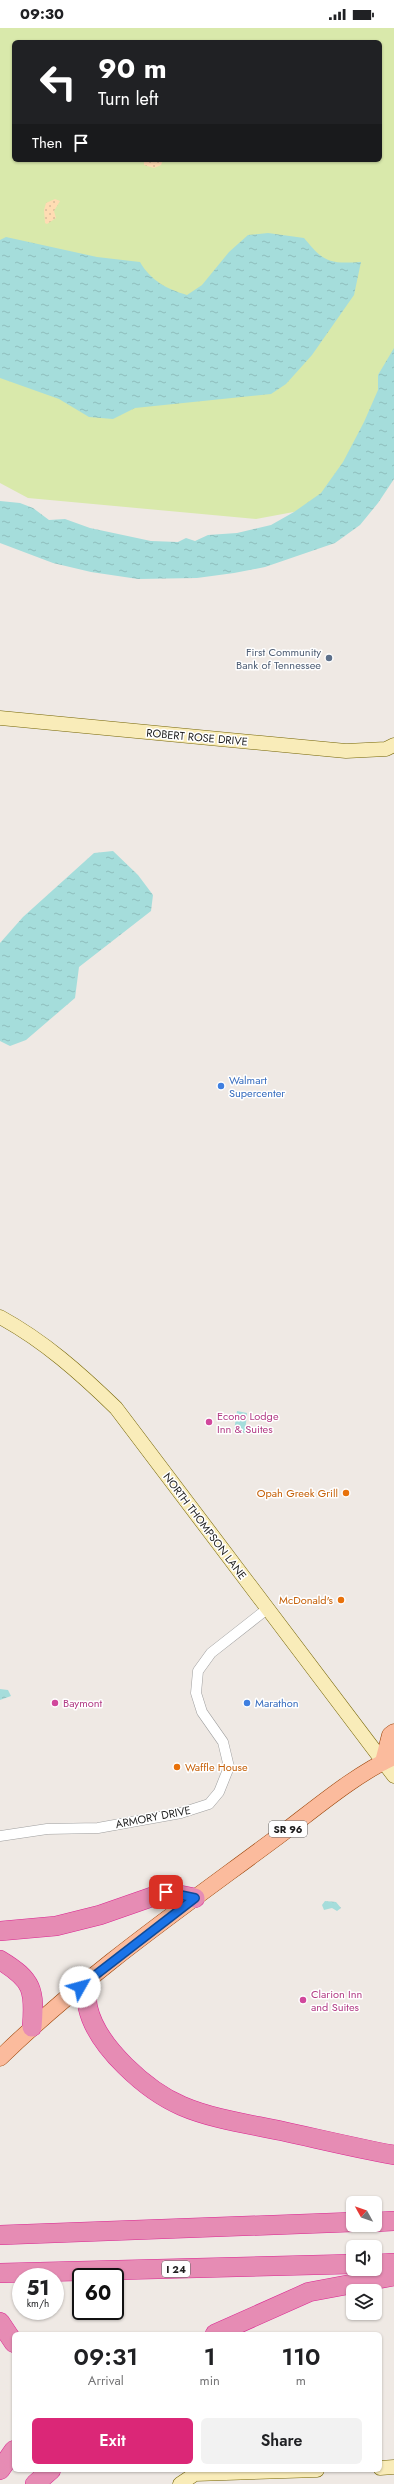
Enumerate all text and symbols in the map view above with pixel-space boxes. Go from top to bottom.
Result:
text: 09:30 [20,3,64,25]
text: 90 m [98,48,167,89]
icon: left [32,56,84,108]
text: Turn left [98,86,158,112]
text: Then [32,132,62,154]
icon: arrive [70,132,92,154]
place label: First Community Bank of Tennessee [236,644,321,673]
marker: First Community Bank of Tennessee [324,653,334,663]
street label: ROBERT ROSE DRIVE [146,725,248,749]
place label: Walmart Supercenter [229,1072,285,1101]
marker: Walmart Supercenter [216,1081,226,1091]
place label: Econo Lodge Inn & Suites [217,1408,279,1437]
marker: Econo Lodge Inn & Suites [204,1417,214,1427]
street label: NORTH THOMPSON LANE [160,1469,250,1583]
place label: Opah Greek Grill [257,1485,338,1501]
marker: Opah Greek Grill [341,1488,351,1498]
place label: McDonald's [279,1592,334,1608]
marker: McDonald's [336,1595,346,1605]
place label: Baymont [63,1695,103,1711]
place label: Marathon [255,1695,298,1711]
marker: Baymont [50,1698,60,1708]
marker: Marathon [242,1698,252,1708]
place label: Waffle House [185,1759,248,1775]
marker: Waffle House [172,1762,182,1772]
street label: ARMORY DRIVE [114,1802,192,1832]
road number: SR 96 [269,1821,307,1837]
pin [149,1875,183,1909]
icon: arrive [155,1881,177,1903]
position arrow [59,1966,101,2008]
place label: Clarion Inn and Suites [311,1986,362,2015]
marker: Clarion Inn and Suites [298,1995,308,2005]
north arrow [346,2196,382,2232]
map controls [346,2196,382,2320]
button: sound [346,2240,382,2276]
road number: I 24 [162,2261,190,2277]
speed limit sign: 60 [72,2268,124,2320]
text: 51 [26,2274,50,2303]
button: layers [346,2284,382,2320]
text: km/h [27,2296,49,2311]
text: 09:31 [74,2339,138,2374]
text: 1 [204,2339,216,2374]
text: 110 [281,2339,320,2374]
text: Arrival [88,2371,124,2390]
text: min [200,2371,220,2390]
text: m [296,2371,306,2390]
button: Exit [32,2418,193,2464]
button: Share [201,2418,362,2464]

